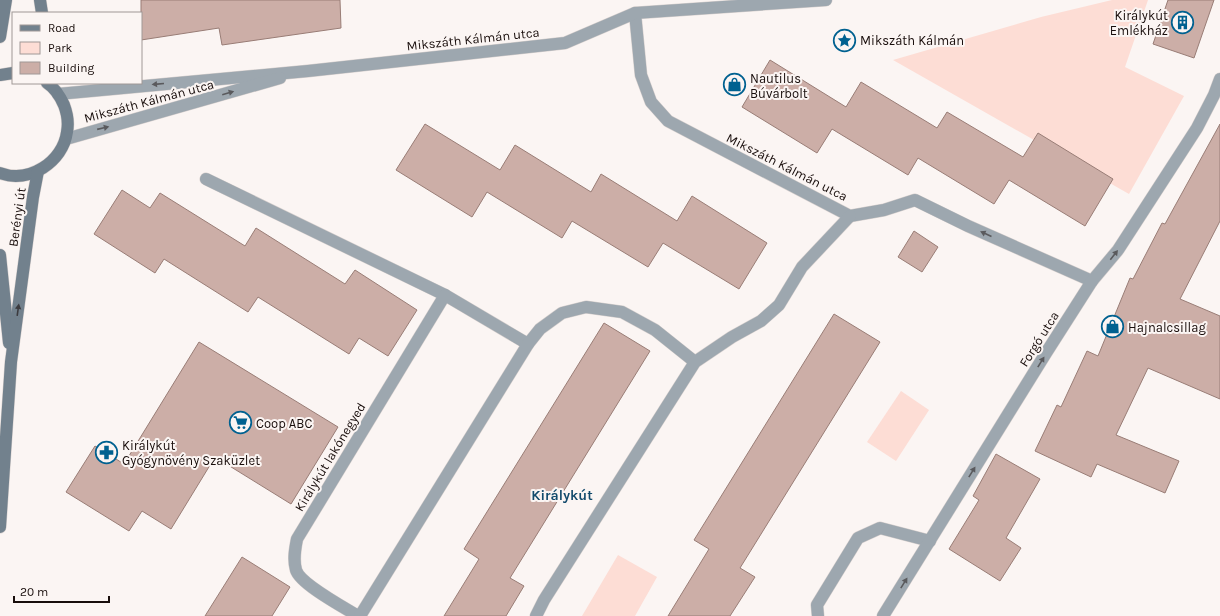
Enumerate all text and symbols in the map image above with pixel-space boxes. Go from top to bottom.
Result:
place label: Királykút Emlékház [1110,8,1168,38]
building icon: Királykút Emlékház [1170,9,1196,35]
legend [12,12,142,84]
text: Road [48,21,76,35]
street label: Mikszáth Kálmán utca [406,25,540,53]
place icon: Mikszáth Kálmán [832,27,858,53]
place label: Mikszáth Kálmán [860,33,964,48]
text: Park [48,41,73,55]
text: Building [48,61,95,75]
place label: Nautilus Búvárbolt [750,71,808,101]
shop icon: Nautilus Búvárbolt [722,72,748,98]
street label: Mikszáth Kálmán utca [82,76,216,126]
one-way arrow [152,80,164,87]
one-way arrow [223,90,235,96]
one-way arrow [97,124,109,130]
street label: Mikszáth Kálmán utca [724,130,850,204]
street label: Berényi út [5,186,29,248]
one-way arrow [981,231,992,237]
one-way arrow [1109,249,1118,260]
one-way arrow [15,304,22,316]
street label: Forgó utca [1016,309,1062,369]
shop icon: Hajnalcsillag [1099,314,1125,340]
place label: Hajnalcsillag [1128,320,1206,335]
one-way arrow [1037,356,1044,368]
street label: Királykút lakónegyed [292,400,368,514]
supermarket icon: Coop ABC [227,410,253,436]
place label: Coop ABC [256,416,312,431]
place label: Királykút Gyógynövény Szaküzlet [122,438,260,468]
pharmacy icon: Királykút Gyógynövény Szaküzlet [93,439,119,465]
one-way arrow [968,467,976,477]
district label: Királykút [531,487,593,504]
one-way arrow [900,577,907,589]
scale bar [14,578,109,604]
text: 20 m [20,585,48,599]

